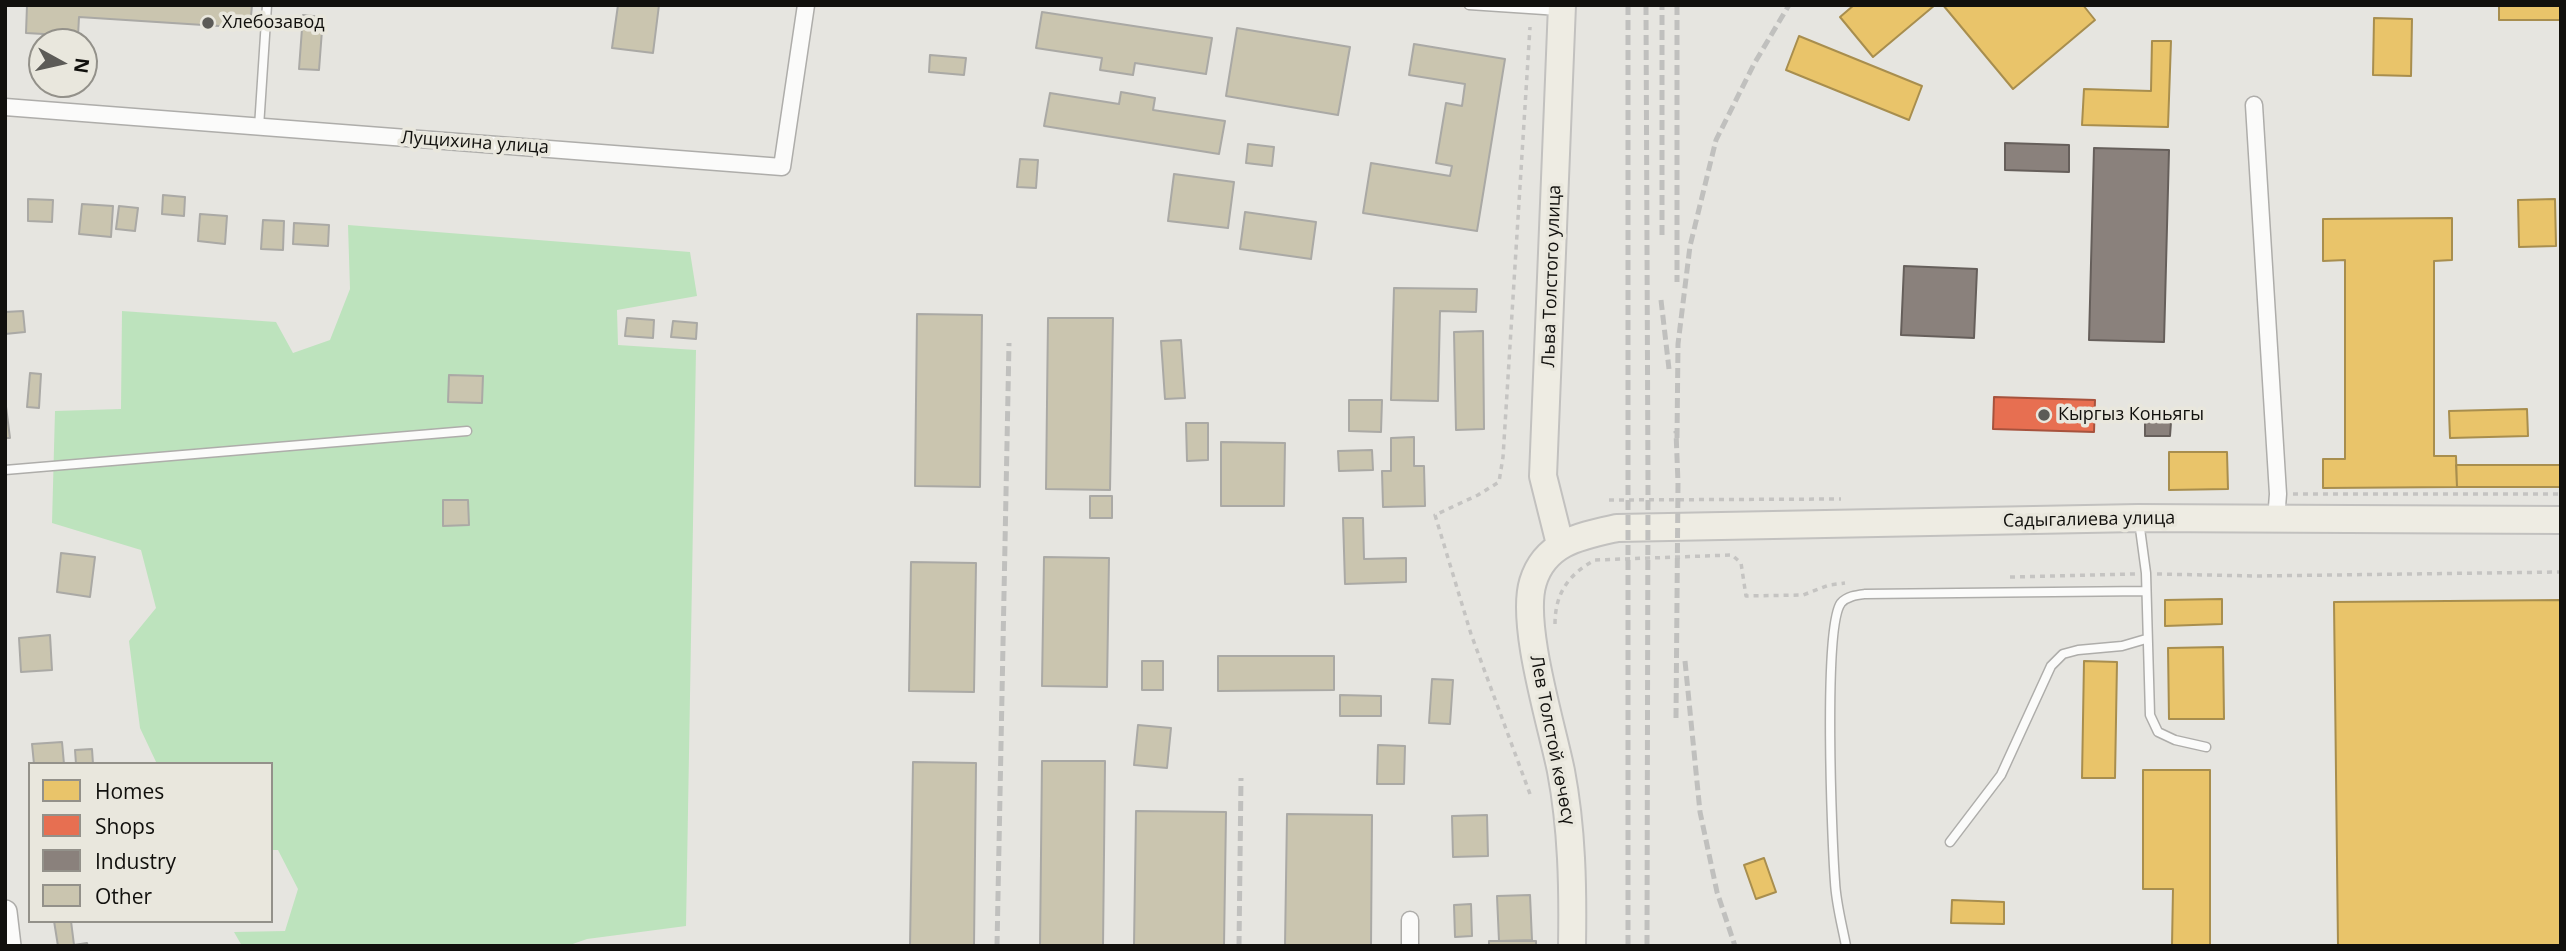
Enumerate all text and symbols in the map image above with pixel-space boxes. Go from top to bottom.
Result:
place label: Хлебозавод [222,12,325,34]
marker: Хлебозавод [200,15,216,31]
north arrow [28,28,98,98]
text: N [68,56,96,75]
street label: Лущихина улица [400,127,550,159]
street label: Льва Толстого улица [1538,184,1566,368]
place label: Кыргыз Коньягы [2058,404,2204,426]
marker: Кыргыз Коньягы [2036,407,2052,423]
street label: Садыгалиева улица [2003,508,2175,532]
street label: Лев Толстой көчөсү [1525,653,1579,827]
legend [28,762,273,923]
text: Homes [95,777,164,805]
text: Shops [95,812,155,840]
text: Industry [95,847,176,875]
text: Other [95,882,152,910]

